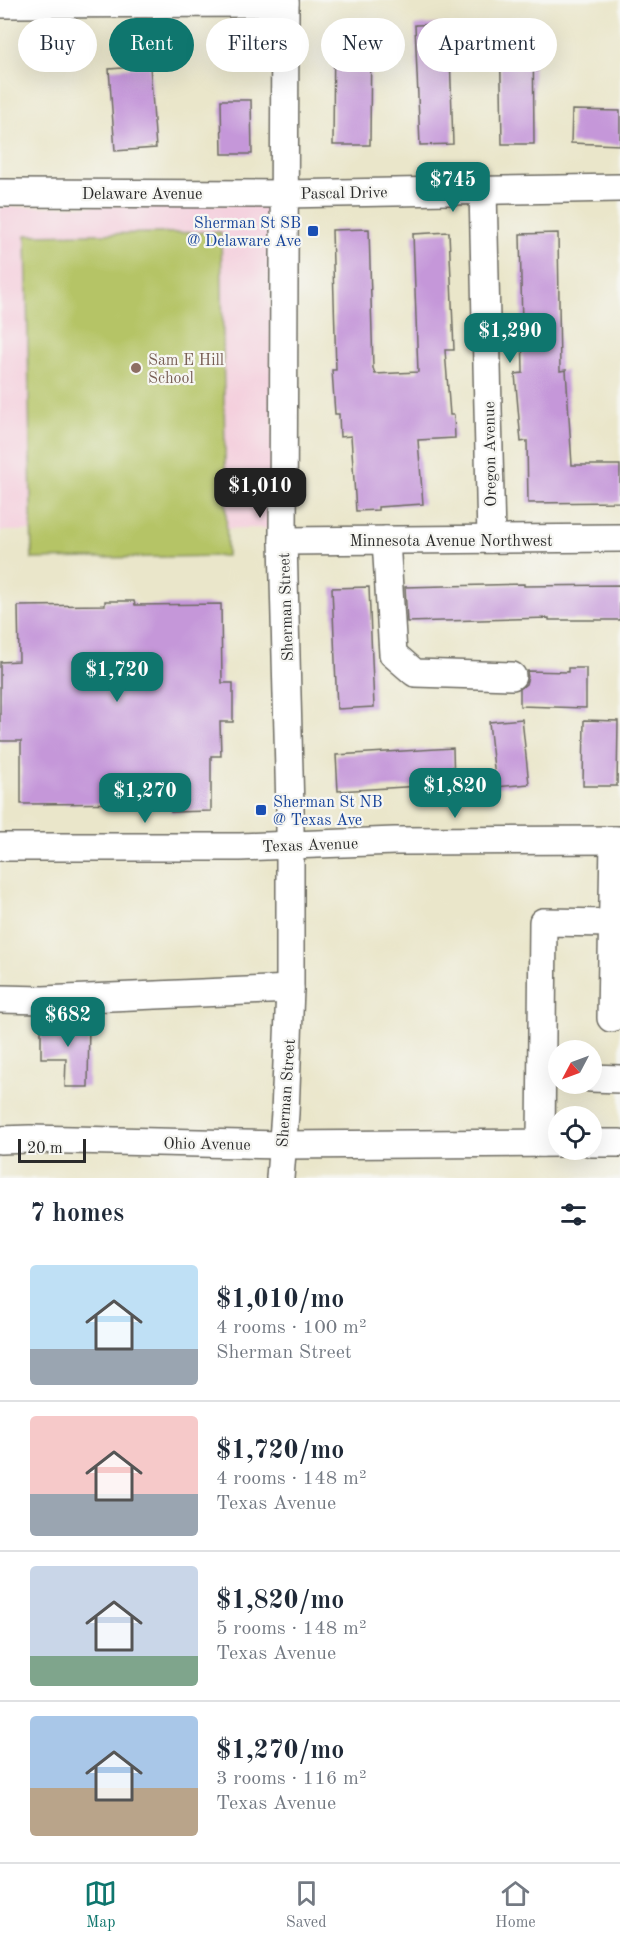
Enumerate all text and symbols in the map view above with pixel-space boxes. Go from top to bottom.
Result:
chip: Buy [18,18,97,72]
chip: Rent [109,18,194,72]
chip: Filters [206,18,309,72]
chip: New [321,18,405,72]
chip: Apartment [417,18,557,72]
pin: $745 [417,162,489,213]
text: $745 [430,171,476,191]
street label: Pascal Drive [300,185,388,203]
street label: Delaware Avenue [82,187,202,203]
place label: Sherman St SB @ Delaware Ave [187,216,301,250]
marker: Sherman St SB @ Delaware Ave [306,224,320,238]
pin: $1,290 [461,313,559,364]
text: $1,290 [478,322,542,342]
place label: Sam E Hill School [148,353,224,387]
marker: Sam E Hill School [129,361,143,375]
street label: Oregon Avenue [482,401,500,507]
pin: $1,010 [211,468,309,519]
text: $1,010 [228,477,292,497]
street label: Minnesota Avenue Northwest [349,534,553,550]
street label: Sherman Street [277,552,297,662]
pin: $1,720 [68,652,166,703]
text: $1,720 [85,661,149,681]
pin: $1,820 [406,768,504,819]
pin: $1,270 [96,773,194,824]
text: $1,820 [423,777,487,797]
text: $1,270 [113,782,177,802]
place label: Sherman St NB @ Texas Ave [273,795,383,829]
marker: Sherman St NB @ Texas Ave [254,803,268,817]
street label: Texas Avenue [262,836,358,856]
pin: $682 [32,997,104,1048]
text: $682 [45,1006,91,1026]
street label: Sherman Street [275,1038,299,1148]
north arrow [548,1040,602,1094]
map controls [548,1040,602,1160]
button: locate [548,1106,602,1160]
scale bar [18,1136,86,1164]
street label: Ohio Avenue [163,1136,251,1154]
text: 20 m [27,1141,63,1157]
icon: filters [557,1198,590,1231]
text: 7 homes [30,1201,124,1227]
text: $1,010/mo [216,1287,344,1313]
icon: home [78,1289,150,1361]
text: 4 rooms · 100 m² [216,1318,366,1338]
text: Sherman Street [216,1343,352,1363]
text: $1,720/mo [216,1438,344,1464]
icon: home [78,1440,150,1512]
text: 4 rooms · 148 m² [216,1469,366,1489]
text: Texas Avenue [216,1494,336,1514]
text: $1,820/mo [216,1588,344,1614]
icon: home [78,1590,150,1662]
text: 5 rooms · 148 m² [216,1619,366,1639]
text: Texas Avenue [216,1644,336,1664]
text: $1,270/mo [216,1738,344,1764]
icon: home [78,1740,150,1812]
text: 3 rooms · 116 m² [216,1769,366,1789]
text: Texas Avenue [216,1794,336,1814]
tab: Map [84,1877,117,1933]
tab: Saved [286,1877,327,1933]
tab: Home [495,1877,536,1933]

